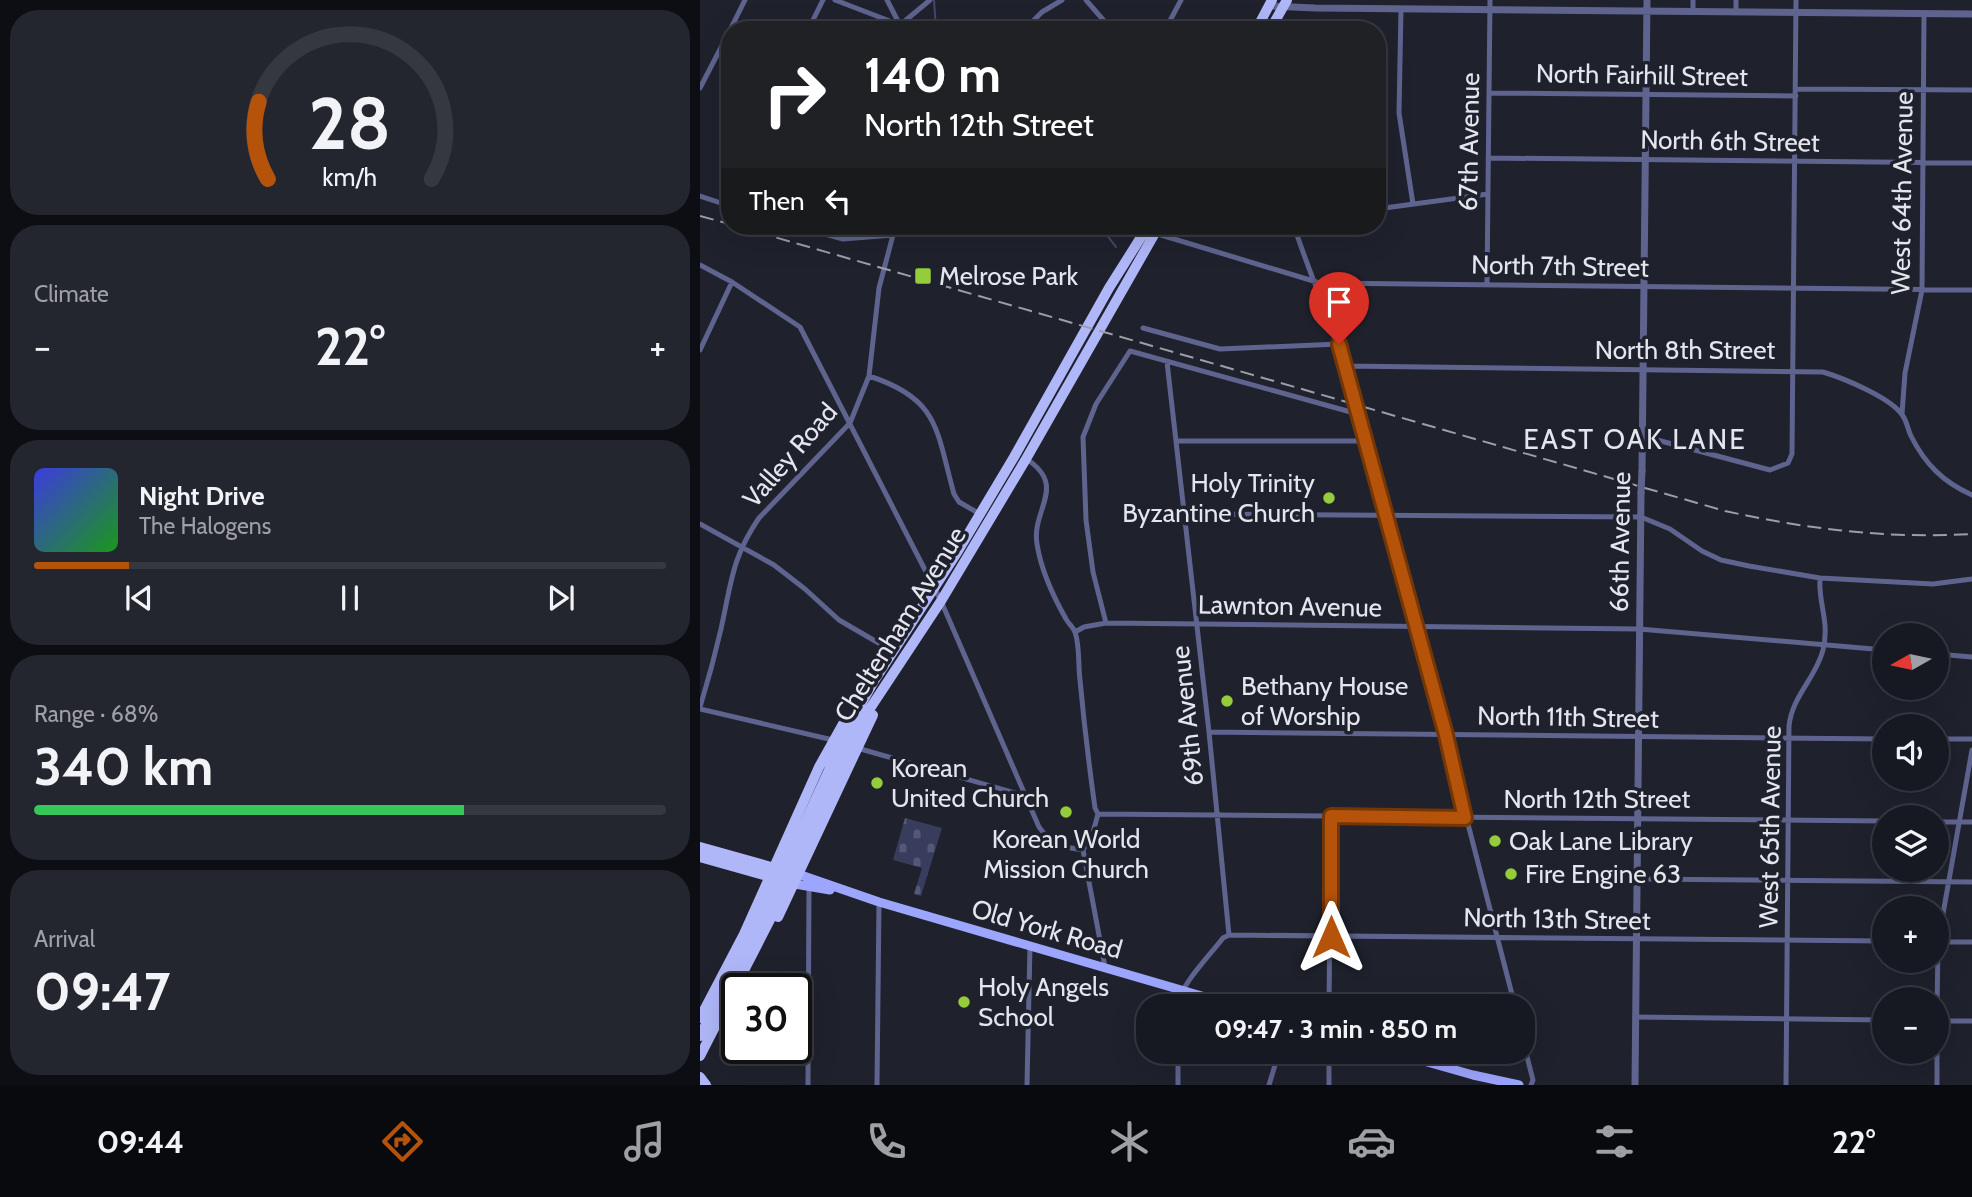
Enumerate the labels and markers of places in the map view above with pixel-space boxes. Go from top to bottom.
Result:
place label: Melrose Park [939,260,1079,292]
marker: Melrose Park [913,266,933,286]
pin [1309,272,1369,344]
place label: Holy Trinity Byzantine Church [1122,467,1315,529]
marker: Holy Trinity Byzantine Church [1321,490,1337,506]
place label: Bethany House of Worship [1241,670,1408,732]
marker: Bethany House of Worship [1219,693,1235,709]
place label: Korean United Church [891,752,1049,814]
marker: Korean United Church [869,775,885,791]
marker: Korean World Mission Church [1058,804,1074,820]
place label: Korean World Mission Church [983,823,1149,885]
place label: Oak Lane Library [1509,825,1693,857]
marker: Oak Lane Library [1487,833,1503,849]
place label: Fire Engine 63 [1525,858,1681,890]
marker: Fire Engine 63 [1503,866,1519,882]
place label: Holy Angels School [978,971,1109,1033]
marker: Holy Angels School [956,994,972,1010]

